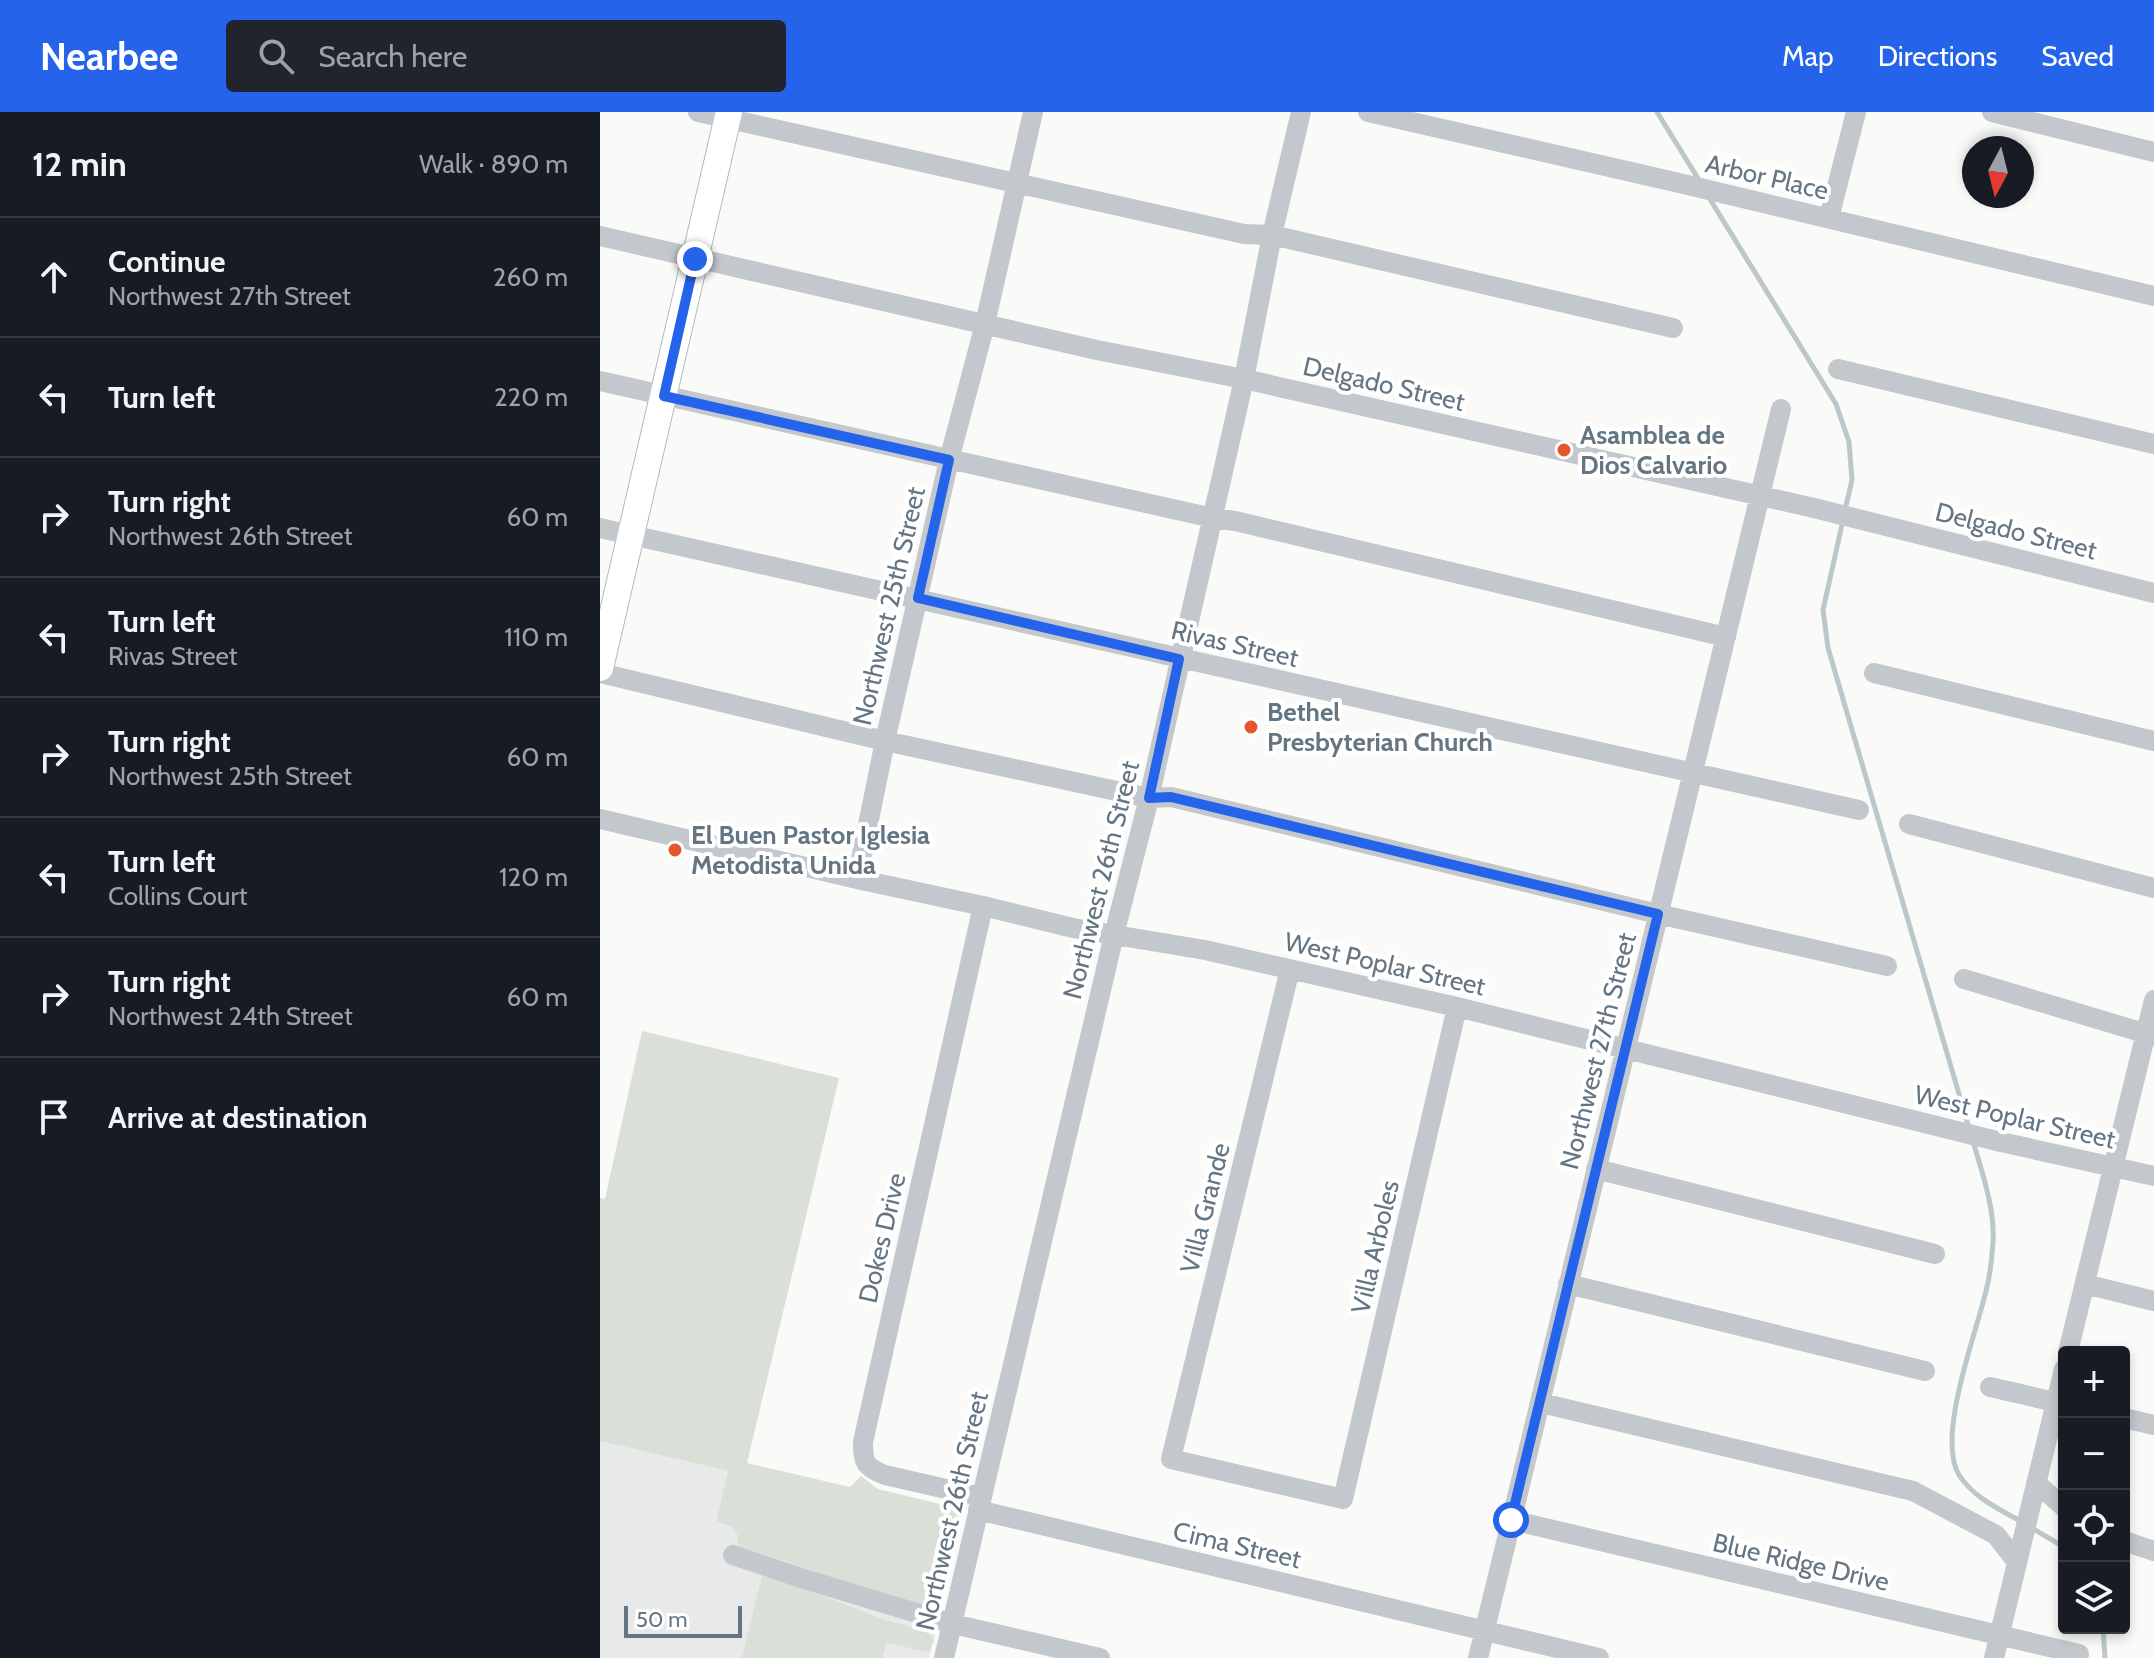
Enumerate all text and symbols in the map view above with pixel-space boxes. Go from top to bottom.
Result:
search box [226,20,786,92]
text: Nearbee [40,33,178,80]
icon: search [254,34,298,78]
text: Search here [318,38,467,75]
text: Map [1782,39,1834,73]
text: Directions [1878,39,1997,73]
text: Saved [2041,39,2114,73]
north arrow [1962,136,2034,208]
text: 12 min [32,143,127,185]
street label: Arbor Place [1702,147,1832,207]
text: Walk · 890 m [419,148,568,180]
route end [677,241,713,277]
text: Continue [108,243,225,280]
icon: ahead [32,255,76,299]
text: 260 m [493,261,568,293]
text: Northwest 27th Street [108,280,351,312]
street label: Delgado Street [1300,350,1468,418]
icon: left [32,375,76,419]
text: Turn left [108,379,216,416]
text: 220 m [494,381,568,413]
place label: Asamblea de Dios Calvario [1580,419,1727,481]
marker: Asamblea de Dios Calvario [1555,441,1573,459]
text: Turn right [108,483,231,520]
street label: Northwest 25th Street [846,483,932,728]
icon: right [32,495,76,539]
street label: Delgado Street [1932,496,2100,567]
text: 60 m [506,501,568,533]
text: Northwest 26th Street [108,520,352,552]
text: Turn left [108,603,216,640]
street label: Rivas Street [1168,614,1302,674]
icon: left [32,615,76,659]
text: 110 m [504,621,568,653]
text: Rivas Street [108,640,238,672]
place label: Bethel Presbyterian Church [1267,696,1493,758]
marker: Bethel Presbyterian Church [1242,718,1260,736]
text: Turn right [108,723,231,760]
icon: right [32,735,76,779]
text: 60 m [506,741,568,773]
street label: Northwest 26th Street [1056,757,1146,1002]
text: Northwest 25th Street [108,760,352,792]
place label: El Buen Pastor Iglesia Metodista Unida [691,819,930,881]
marker: El Buen Pastor Iglesia Metodista Unida [666,841,684,859]
text: Turn left [108,843,216,880]
icon: left [32,855,76,899]
text: 120 m [499,861,568,893]
text: Collins Court [108,880,247,912]
street label: West Poplar Street [1281,925,1489,1003]
street label: Northwest 27th Street [1553,929,1643,1173]
text: Turn right [108,963,231,1000]
icon: right [32,975,76,1019]
text: 60 m [506,981,568,1013]
text: Northwest 24th Street [108,1000,353,1032]
street label: West Poplar Street [1911,1078,2119,1156]
icon: arrive [32,1095,76,1139]
text: Arrive at destination [108,1099,368,1136]
street label: Villa Grande [1173,1139,1237,1277]
street label: Dokes Drive [852,1170,912,1306]
street label: Villa Arboles [1344,1177,1406,1317]
map controls [2058,1346,2130,1634]
button: + [2058,1346,2130,1418]
street label: Northwest 26th Street [909,1388,995,1634]
button: − [2058,1418,2130,1490]
button: locate [2058,1490,2130,1562]
route start [1493,1502,1529,1538]
street label: Cima Street [1170,1515,1304,1575]
street label: Blue Ridge Drive [1710,1526,1892,1598]
button: layers [2058,1562,2130,1634]
scale bar [624,1602,742,1638]
text: 50 m [636,1606,688,1633]

